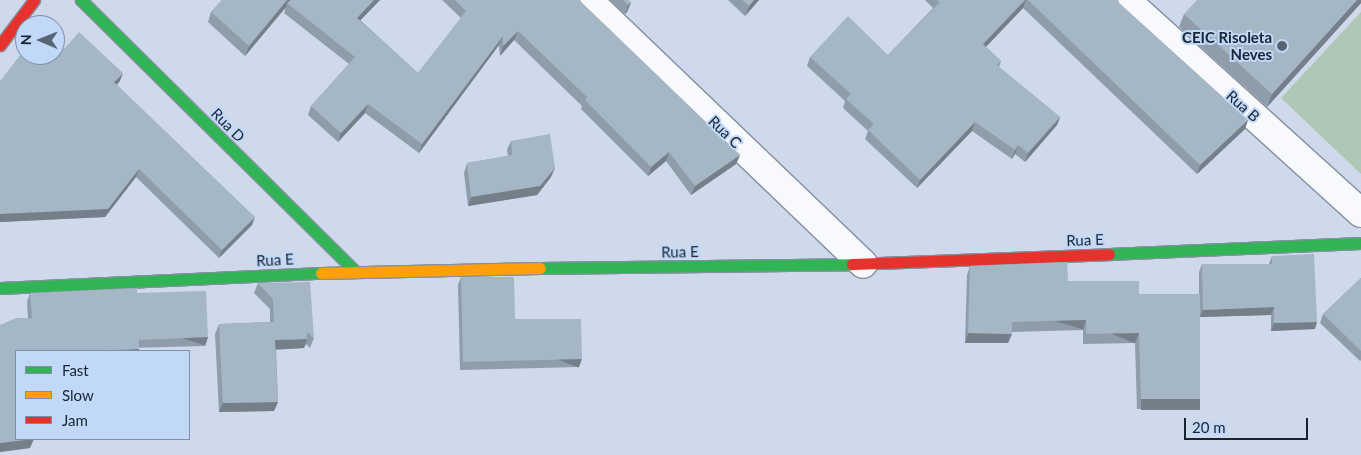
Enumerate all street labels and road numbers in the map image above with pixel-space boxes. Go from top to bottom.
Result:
street label: Rua B [1223,86,1263,126]
street label: Rua D [207,104,249,146]
street label: Rua C [705,112,745,152]
street label: Rua E [1066,230,1104,250]
street label: Rua E [661,243,699,261]
street label: Rua E [256,250,294,270]

